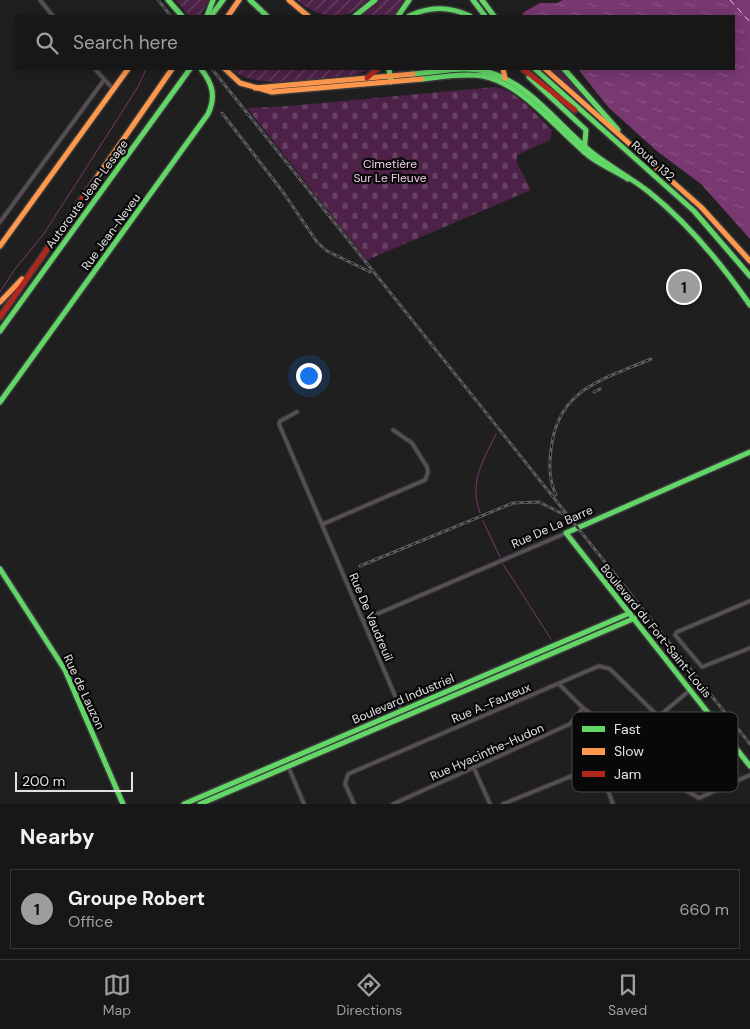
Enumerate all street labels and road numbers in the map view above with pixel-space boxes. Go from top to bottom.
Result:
street label: Autoroute Jean-Lesage [42,136,132,252]
street label: Route 132 [628,137,678,185]
street label: Rue Jean-Neveu [78,190,144,274]
street label: Rue De La Barre [509,502,595,552]
street label: Boulevard du Fort-Saint-Louis [597,561,715,701]
street label: Rue De Vaudreuil [345,571,397,663]
street label: Rue de Lauzon [60,652,108,732]
street label: Boulevard Industriel [350,670,456,728]
street label: Rue A.-Fauteux [449,679,533,727]
street label: Rue Hyacinthe-Hudon [427,720,547,784]

